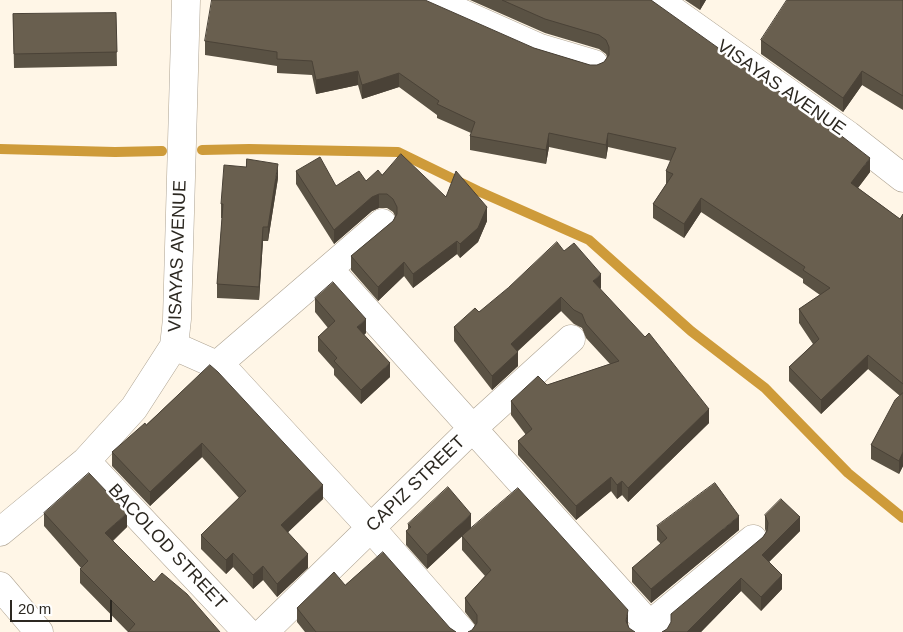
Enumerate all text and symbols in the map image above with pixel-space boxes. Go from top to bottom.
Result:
street label: VISAYAS AVENUE [713,36,849,140]
street label: VISAYAS AVENUE [165,180,191,332]
street label: CAPIZ STREET [362,431,470,537]
street label: BACOLOD STREET [103,480,231,614]
scale bar [12,590,115,622]
text: 20 m [18,600,51,617]

